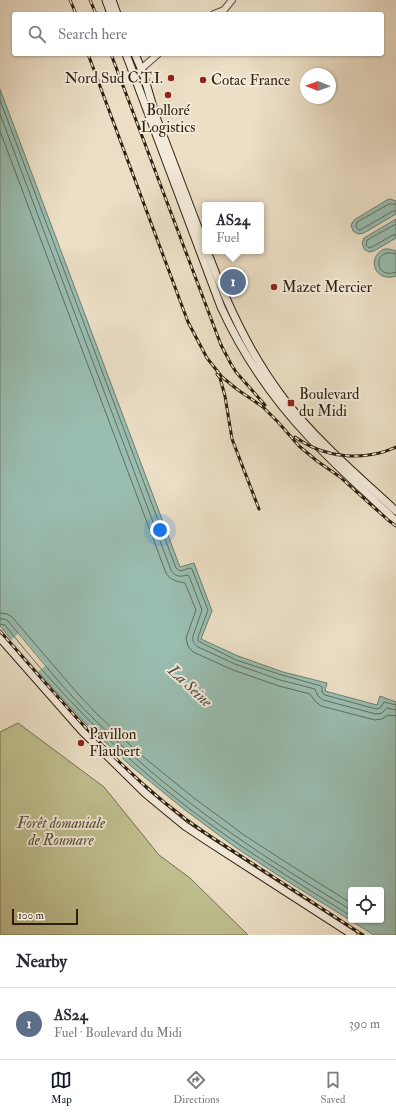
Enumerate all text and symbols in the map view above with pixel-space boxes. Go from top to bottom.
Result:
search box [12,12,384,56]
icon: search [26,23,48,45]
text: Search here [58,25,127,44]
north arrow [300,68,336,104]
place label: Nord Sud C.T.I. [65,69,163,88]
place label: Cotac France [211,71,290,90]
marker: Nord Sud C.T.I. [166,73,176,83]
marker: Cotac France [198,75,208,85]
marker: Bolloré Logistics [163,90,173,100]
place label: Bolloré Logistics [141,101,195,137]
popup [202,202,264,254]
text: AS24 [216,211,250,230]
text: Fuel [216,230,240,246]
pin: 1 [220,267,246,297]
place label: Mazet Mercier [282,278,372,297]
marker: Mazet Mercier [269,282,279,292]
place label: Boulevard du Midi [299,385,360,421]
marker: Boulevard du Midi [286,398,296,408]
your location [150,520,170,540]
water label: La Seine [163,660,217,712]
place label: Pavillon Flaubert [89,725,140,761]
marker: Pavillon Flaubert [76,738,86,748]
park label: Forêt domaniale de Roumare [16,814,106,850]
map controls [348,887,384,923]
button: locate [348,887,384,923]
scale bar [12,907,78,926]
text: 100 m [18,909,44,922]
text: Nearby [16,951,67,972]
text: AS24 [54,1006,88,1025]
text: 1 [27,1016,31,1032]
text: 390 m [349,1016,380,1032]
text: Fuel · Boulevard du Midi [54,1025,182,1041]
tab: Map [50,1069,72,1106]
tab: Directions [173,1069,220,1106]
tab: Saved [320,1069,346,1106]

